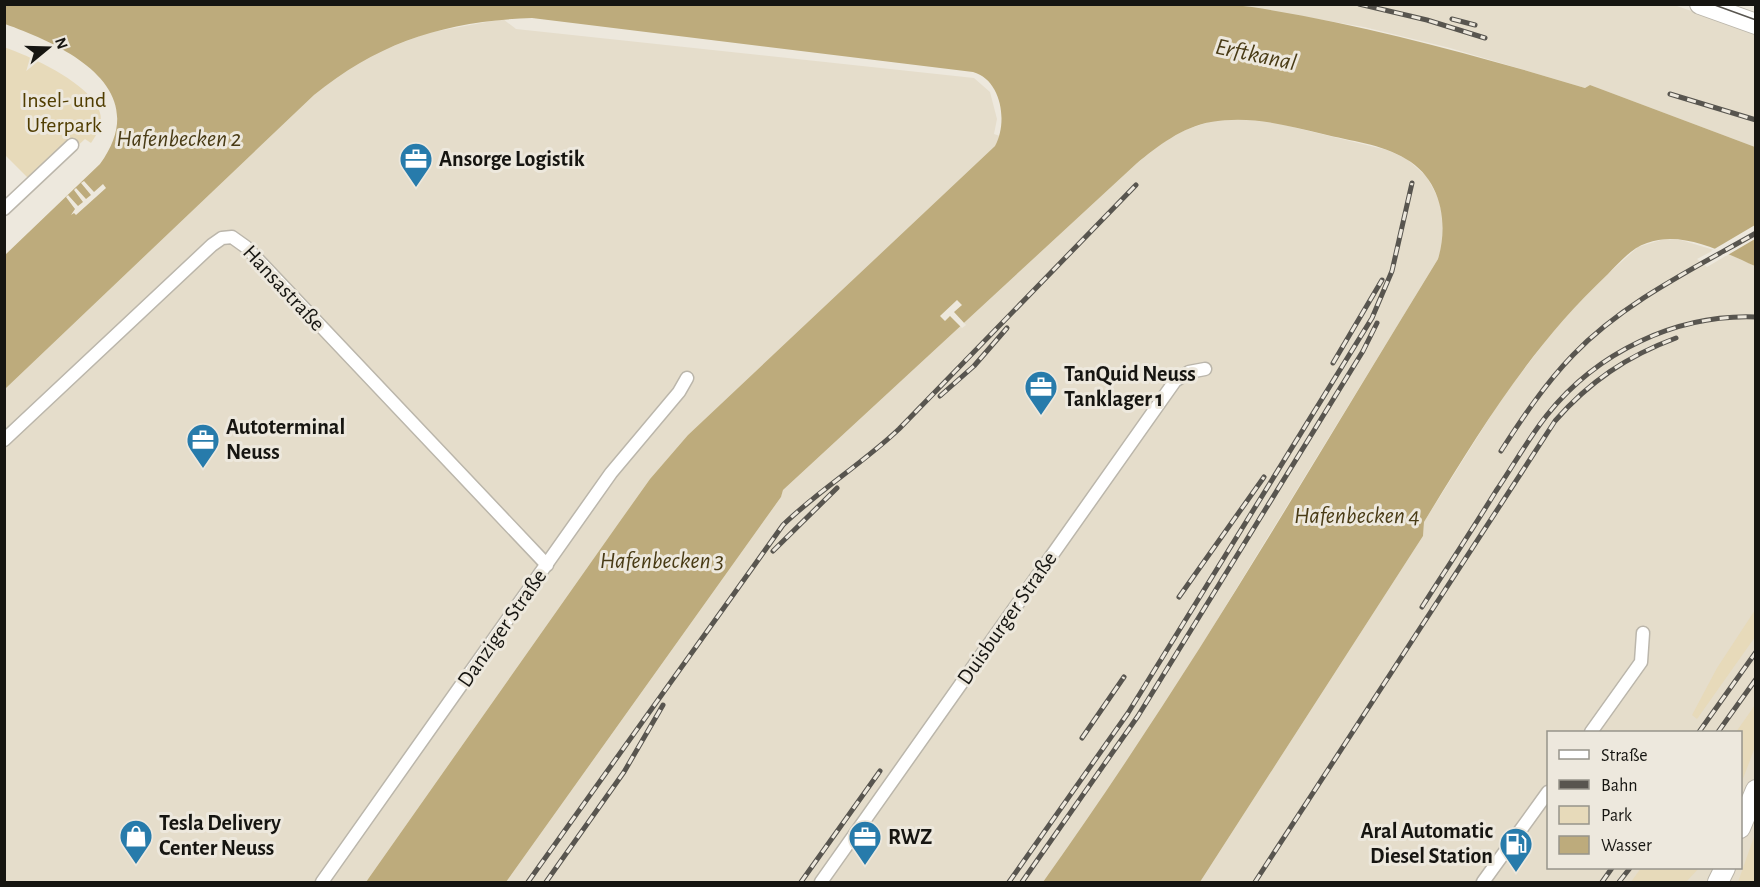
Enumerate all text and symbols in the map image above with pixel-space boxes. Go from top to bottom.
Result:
north arrow [18,18,78,78]
water label: Erftkanal [1213,35,1299,75]
text: N [52,36,71,51]
park label: Insel- und Uferpark [22,89,106,136]
water label: Hafenbecken 2 [116,127,242,151]
office icon: Ansorge Logistik [398,141,434,188]
place label: Ansorge Logistik [439,148,585,170]
street label: Hansastraße [239,241,329,335]
place label: TanQuid Neuss Tanklager 1 [1064,363,1196,410]
office icon: TanQuid Neuss Tanklager 1 [1023,369,1059,416]
place label: Autoterminal Neuss [226,416,345,463]
office icon: Autoterminal Neuss [185,422,221,469]
water label: Hafenbecken 4 [1294,504,1420,528]
street label: Duisburger Straße [953,548,1061,688]
water label: Hafenbecken 3 [600,549,724,573]
street label: Danziger Straße [453,565,551,691]
legend [1547,731,1742,869]
text: Straße [1601,747,1647,765]
text: Bahn [1601,777,1637,795]
text: Park [1601,807,1633,825]
place label: Tesla Delivery Center Neuss [159,812,281,859]
shop icon: Tesla Delivery Center Neuss [118,818,154,865]
office icon: RWZ [847,819,883,866]
place label: Aral Automatic Diesel Station [1361,820,1494,867]
place label: RWZ [888,826,932,848]
fuel station icon: Aral Automatic Diesel Station [1498,826,1534,873]
text: Wasser [1601,837,1652,855]

